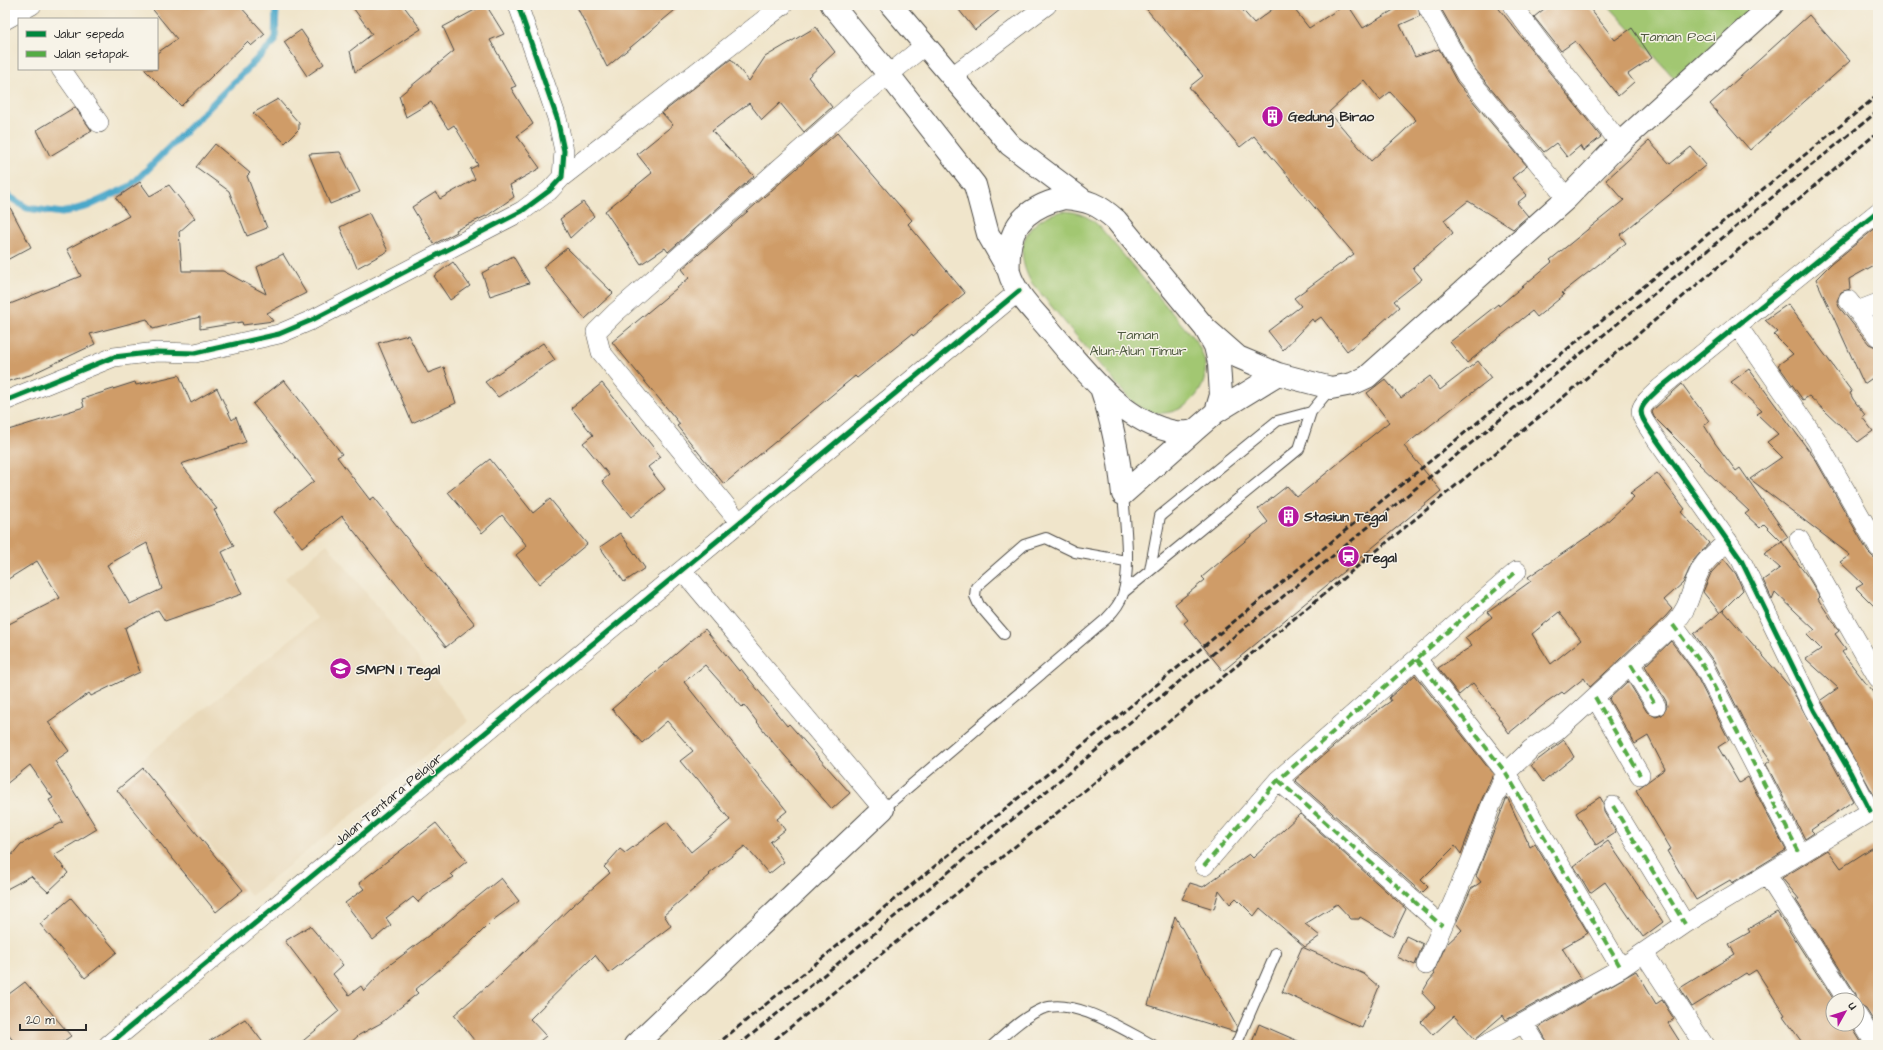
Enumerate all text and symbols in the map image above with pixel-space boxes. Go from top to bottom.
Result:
legend [18,18,158,70]
text: Jalur sepeda [54,26,124,43]
park label: Taman Poci [1641,27,1715,47]
text: Jalan setapak [54,46,130,63]
building icon: Gedung Birao [1260,103,1286,129]
place label: Gedung Birao [1288,107,1374,128]
park label: Taman Alun-Alun Timur [1089,325,1187,361]
building icon: Stasiun Tegal [1275,503,1301,529]
place label: Stasiun Tegal [1303,507,1388,528]
station icon: Tegal [1335,544,1361,570]
place label: Tegal [1363,548,1398,569]
school or university icon: SMPN 1 Tegal [327,656,353,682]
place label: SMPN 1 Tegal [355,660,441,681]
street label: Jalan Tentara Pelajar [330,748,447,851]
north arrow [1825,992,1865,1032]
text: U [1844,998,1860,1013]
scale bar [20,1006,86,1032]
text: 20 m [26,1012,55,1029]

